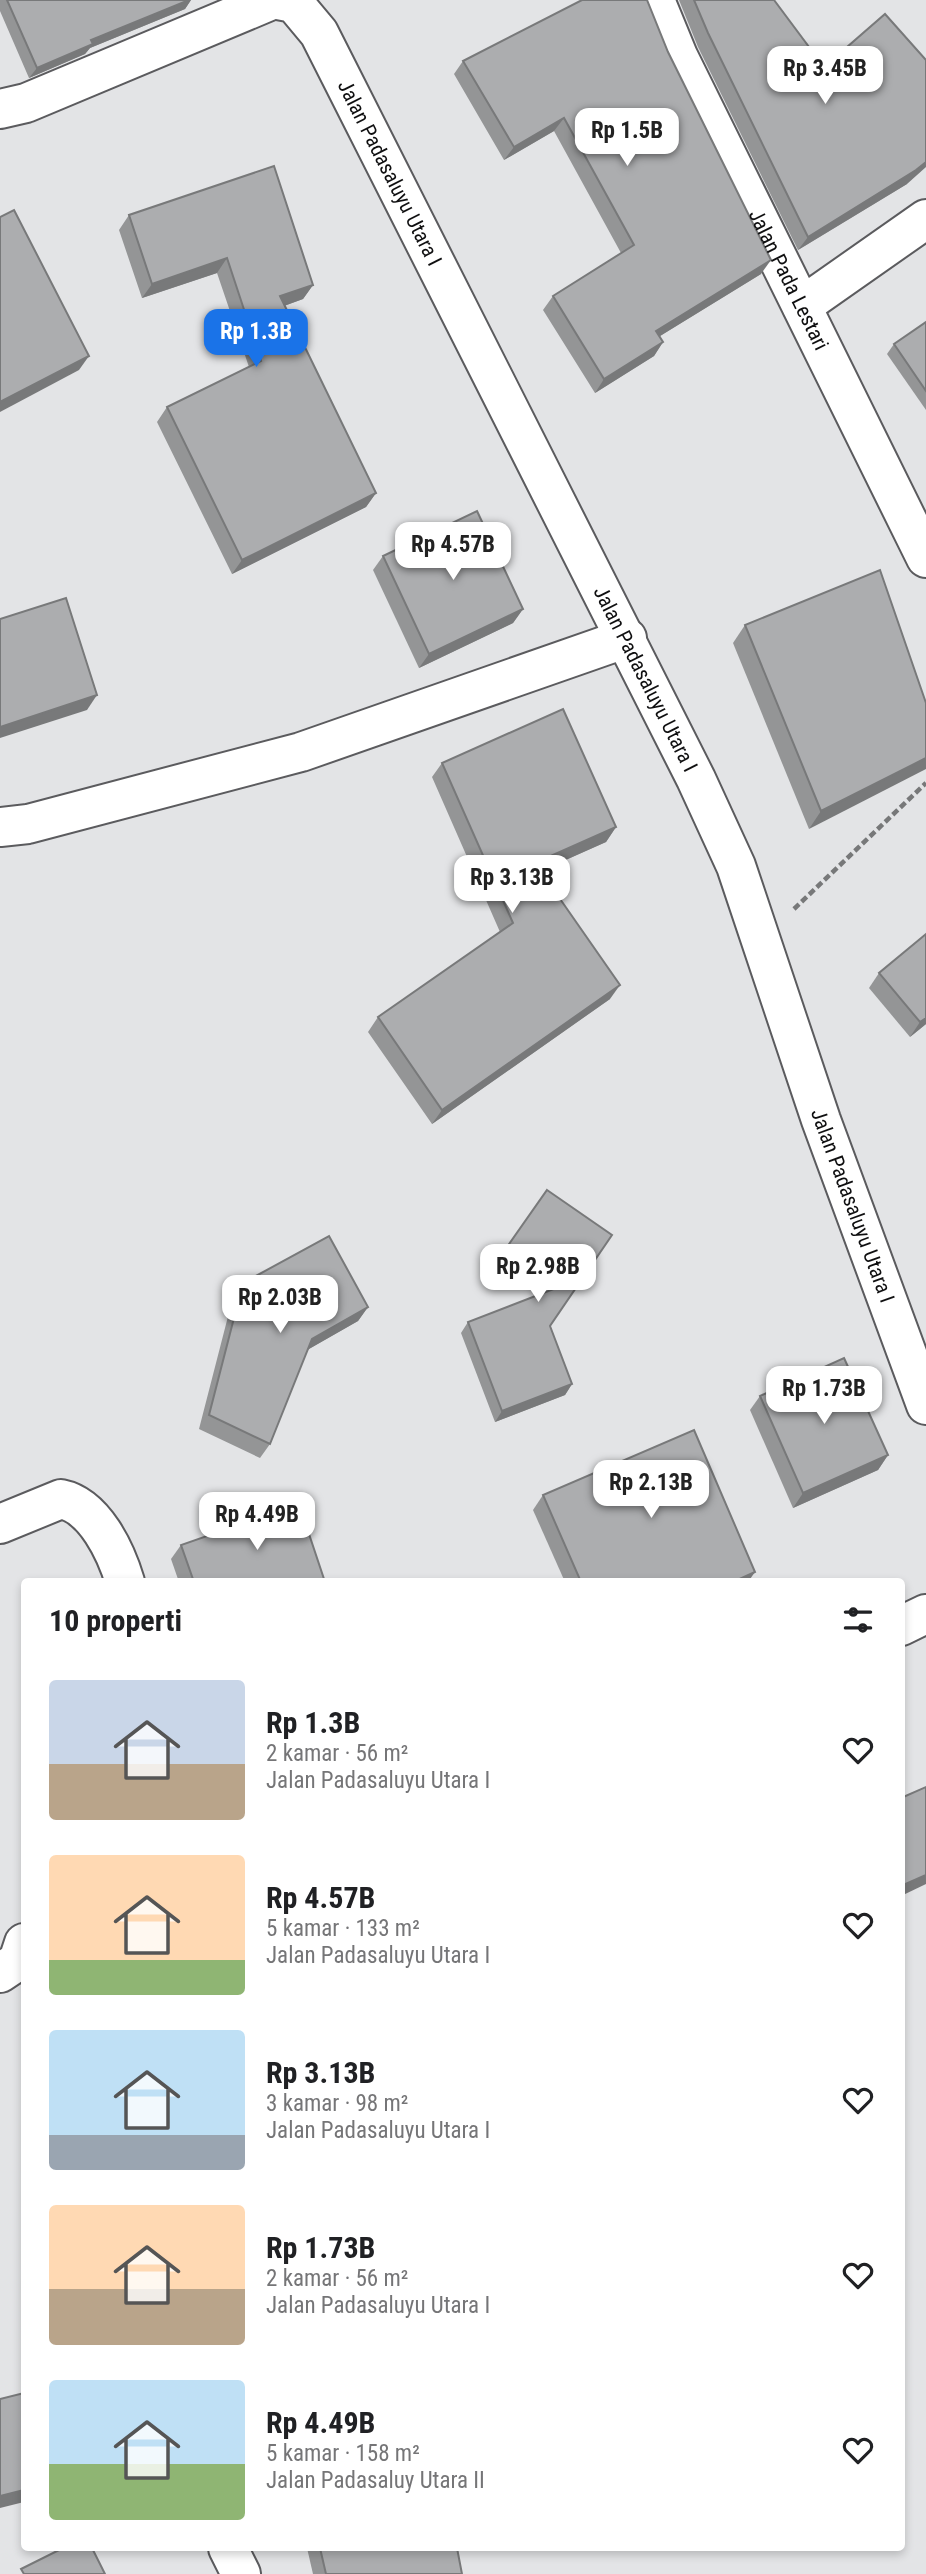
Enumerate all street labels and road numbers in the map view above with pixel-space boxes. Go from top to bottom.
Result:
street label: Jalan Padasaluyu Utara I [333,76,447,270]
street label: Jalan Pada Lestari [744,205,833,354]
street label: Jalan Padasaluyu Utara I [589,582,702,776]
street label: Jalan Padasaluyu Utara I [806,1106,899,1306]

